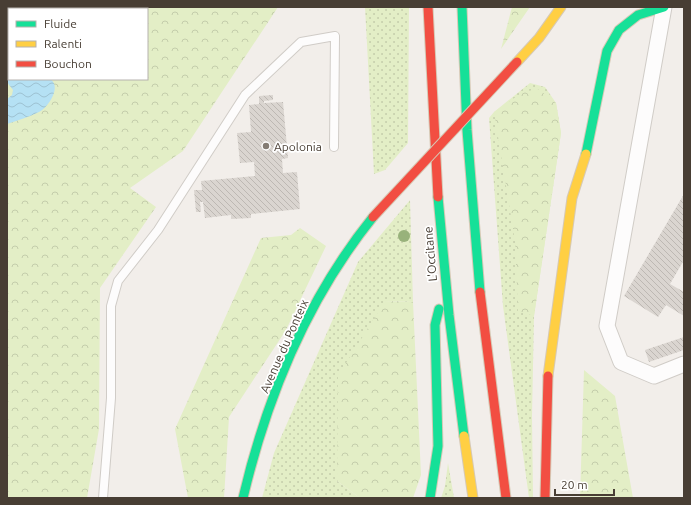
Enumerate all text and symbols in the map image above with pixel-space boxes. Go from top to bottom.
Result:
legend [8,8,148,80]
text: Fluide [44,17,77,30]
text: Ralenti [44,37,82,50]
text: Bouchon [44,57,92,70]
place label: Apolonia [274,140,322,153]
marker: Apolonia [261,141,271,151]
street label: L'Occitane [421,226,439,282]
street label: Avenue du Ponteix [258,297,310,395]
scale bar [555,471,614,497]
text: 20 m [561,478,588,491]

